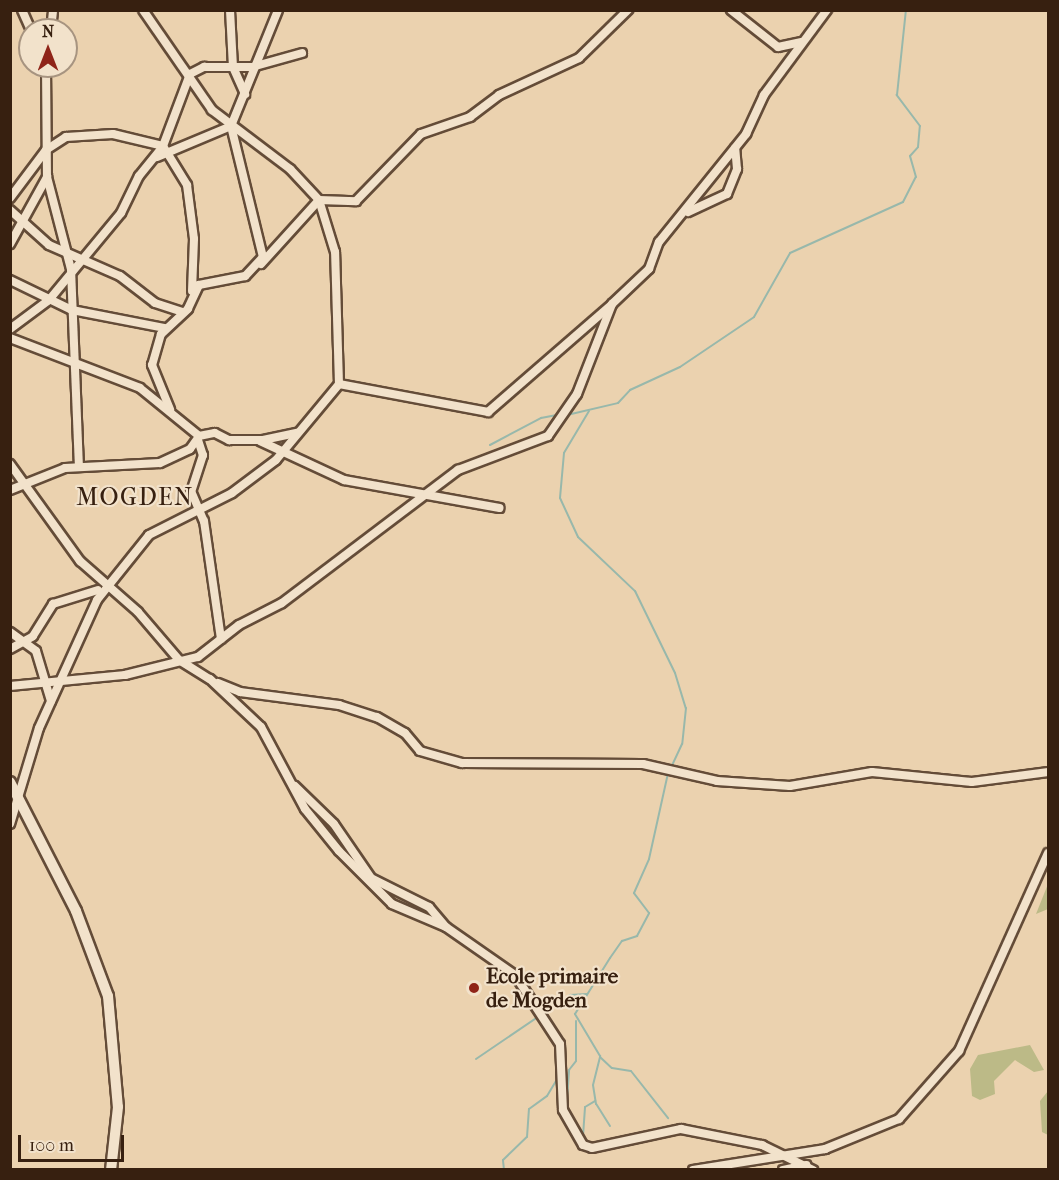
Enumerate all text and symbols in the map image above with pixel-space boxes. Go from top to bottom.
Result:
north arrow [18,18,78,78]
text: N [42,22,54,41]
district label: MOGDEN [76,484,194,512]
place label: Ecole primaire de Mogden [486,963,618,1013]
marker: Ecole primaire de Mogden [467,981,481,995]
scale bar [21,1123,128,1161]
text: 100 m [29,1135,74,1156]

